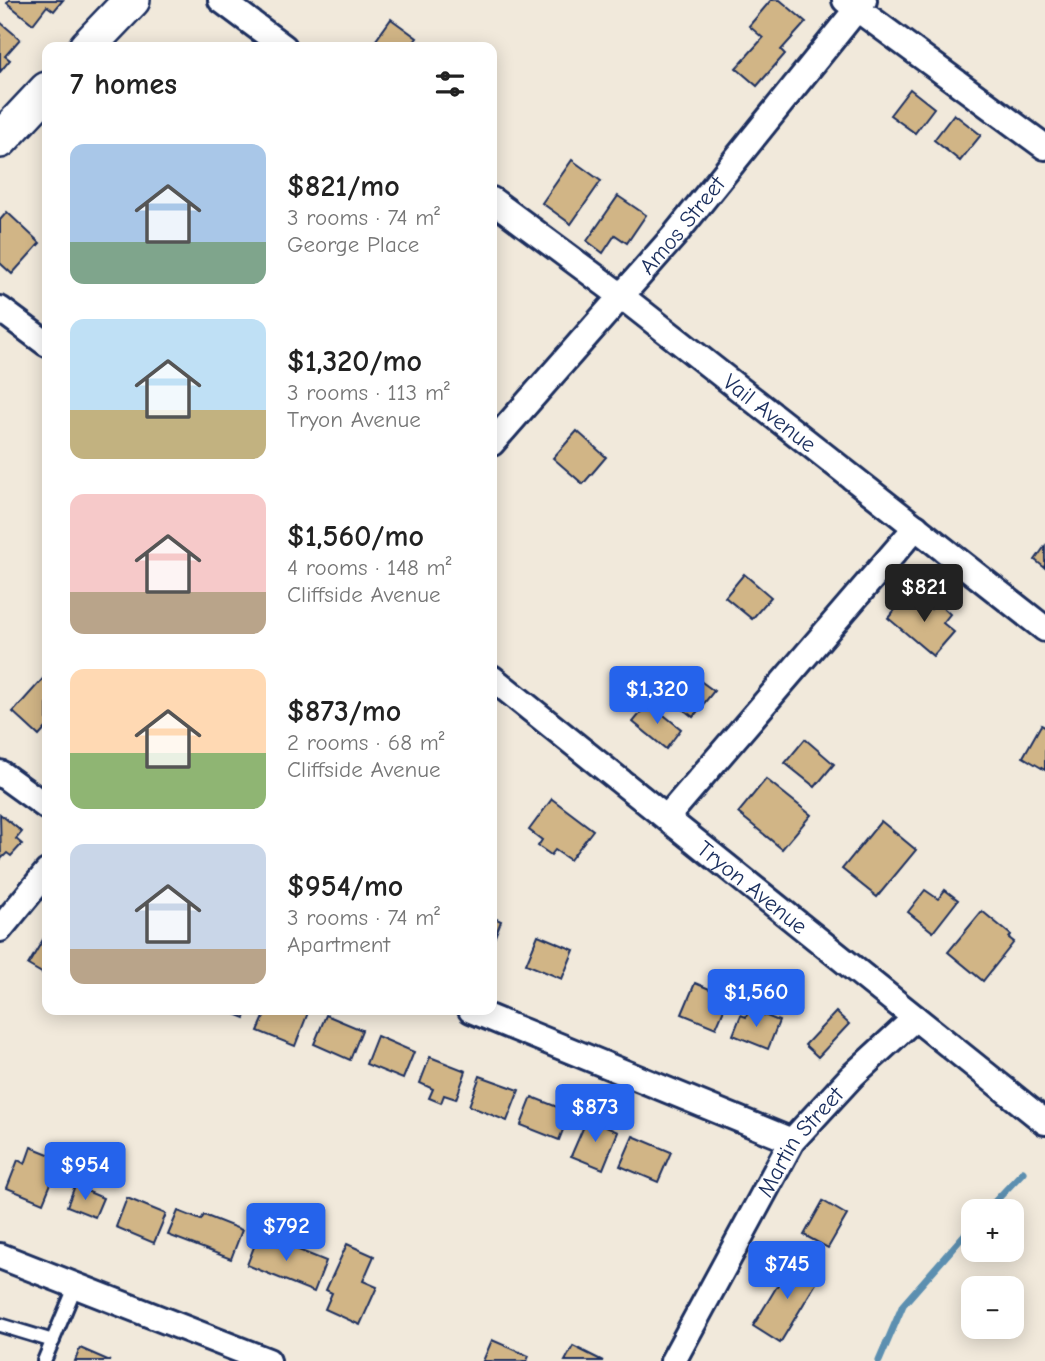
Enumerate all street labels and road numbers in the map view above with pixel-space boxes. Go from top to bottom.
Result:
street label: Amos Street [633,170,731,280]
street label: Vail Avenue [718,368,822,458]
street label: Tryon Avenue [692,835,813,940]
street label: Martin Street [751,1080,850,1201]

